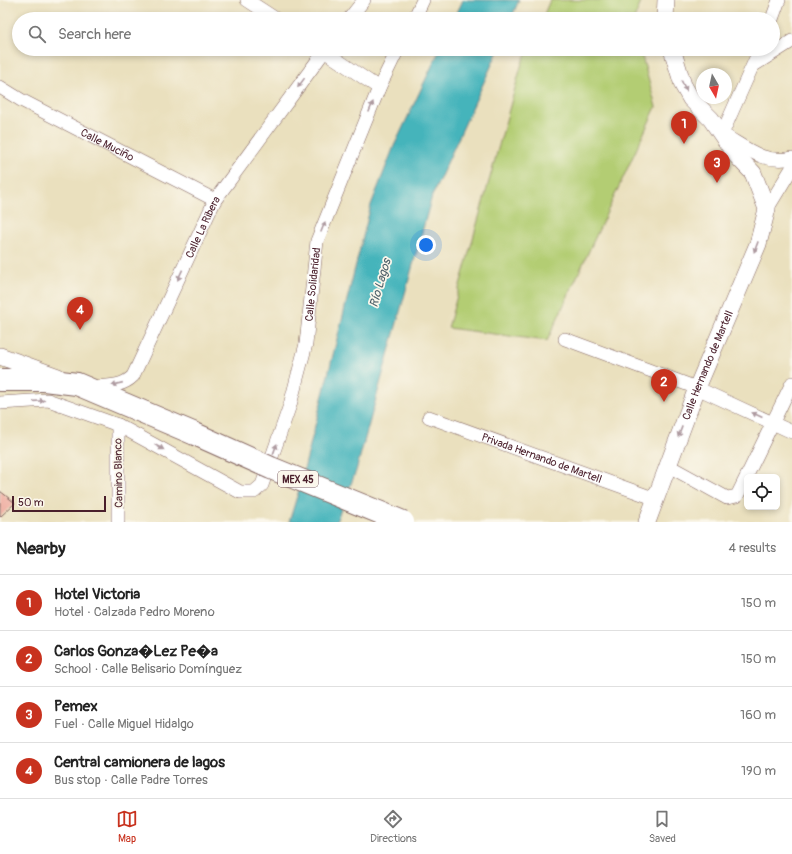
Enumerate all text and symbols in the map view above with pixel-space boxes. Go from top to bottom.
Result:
search box [12,12,780,56]
icon: search [26,23,48,45]
text: Search here [58,25,131,44]
north arrow [696,68,732,104]
one-way arrow [297,77,306,88]
one-way arrow [681,80,687,92]
one-way arrow [369,100,375,112]
pin: 1 [671,111,697,144]
street label: Calle Muciño [78,126,136,164]
pin: 3 [704,150,730,183]
street label: Calle La Ribera [183,193,223,260]
one-way arrow [320,222,326,233]
your location [416,235,436,255]
one-way arrow [753,241,759,253]
street label: Calle Solidaridad [302,247,323,322]
water label: Río Lagos [366,256,395,309]
one-way arrow [177,269,183,280]
pin: 4 [67,297,93,330]
street label: Calle Hernando de Martell [680,309,736,422]
pin: 2 [651,369,677,402]
one-way arrow [111,382,124,388]
one-way arrow [33,397,45,404]
one-way arrow [751,412,763,418]
one-way arrow [676,426,682,438]
street label: Privada Hernando de Martell [480,431,604,486]
street label: Camino Blanco [111,438,126,508]
one-way arrow [272,442,278,454]
one-way arrow [153,444,165,451]
road number: MEX 45 [278,471,318,487]
map controls [744,474,780,510]
button: locate [744,474,780,510]
scale bar [12,494,106,513]
text: 50 m [18,496,44,509]
text: Nearby [16,538,65,559]
text: 4 results [729,540,776,556]
text: Hotel Victoria [54,585,140,604]
text: 1 [26,595,32,611]
text: 150 m [741,595,776,611]
text: Hotel · Calzada Pedro Moreno [54,604,215,620]
text: Carlos Gonza�Lez Pe�a [54,642,218,661]
text: 2 [25,651,33,667]
text: 150 m [741,651,776,667]
text: School · Calle Belisario Domínguez [54,661,242,677]
text: Pemex [54,697,98,716]
text: 3 [25,707,33,723]
text: 160 m [740,707,776,723]
text: Fuel · Calle Miguel Hidalgo [54,716,194,732]
text: Central camionera de lagos [54,753,225,772]
text: 4 [25,763,33,779]
text: 190 m [741,763,776,779]
text: Bus stop · Calle Padre Torres [54,772,208,788]
tab: Map [116,808,138,845]
tab: Directions [370,808,417,845]
tab: Saved [649,808,676,845]

